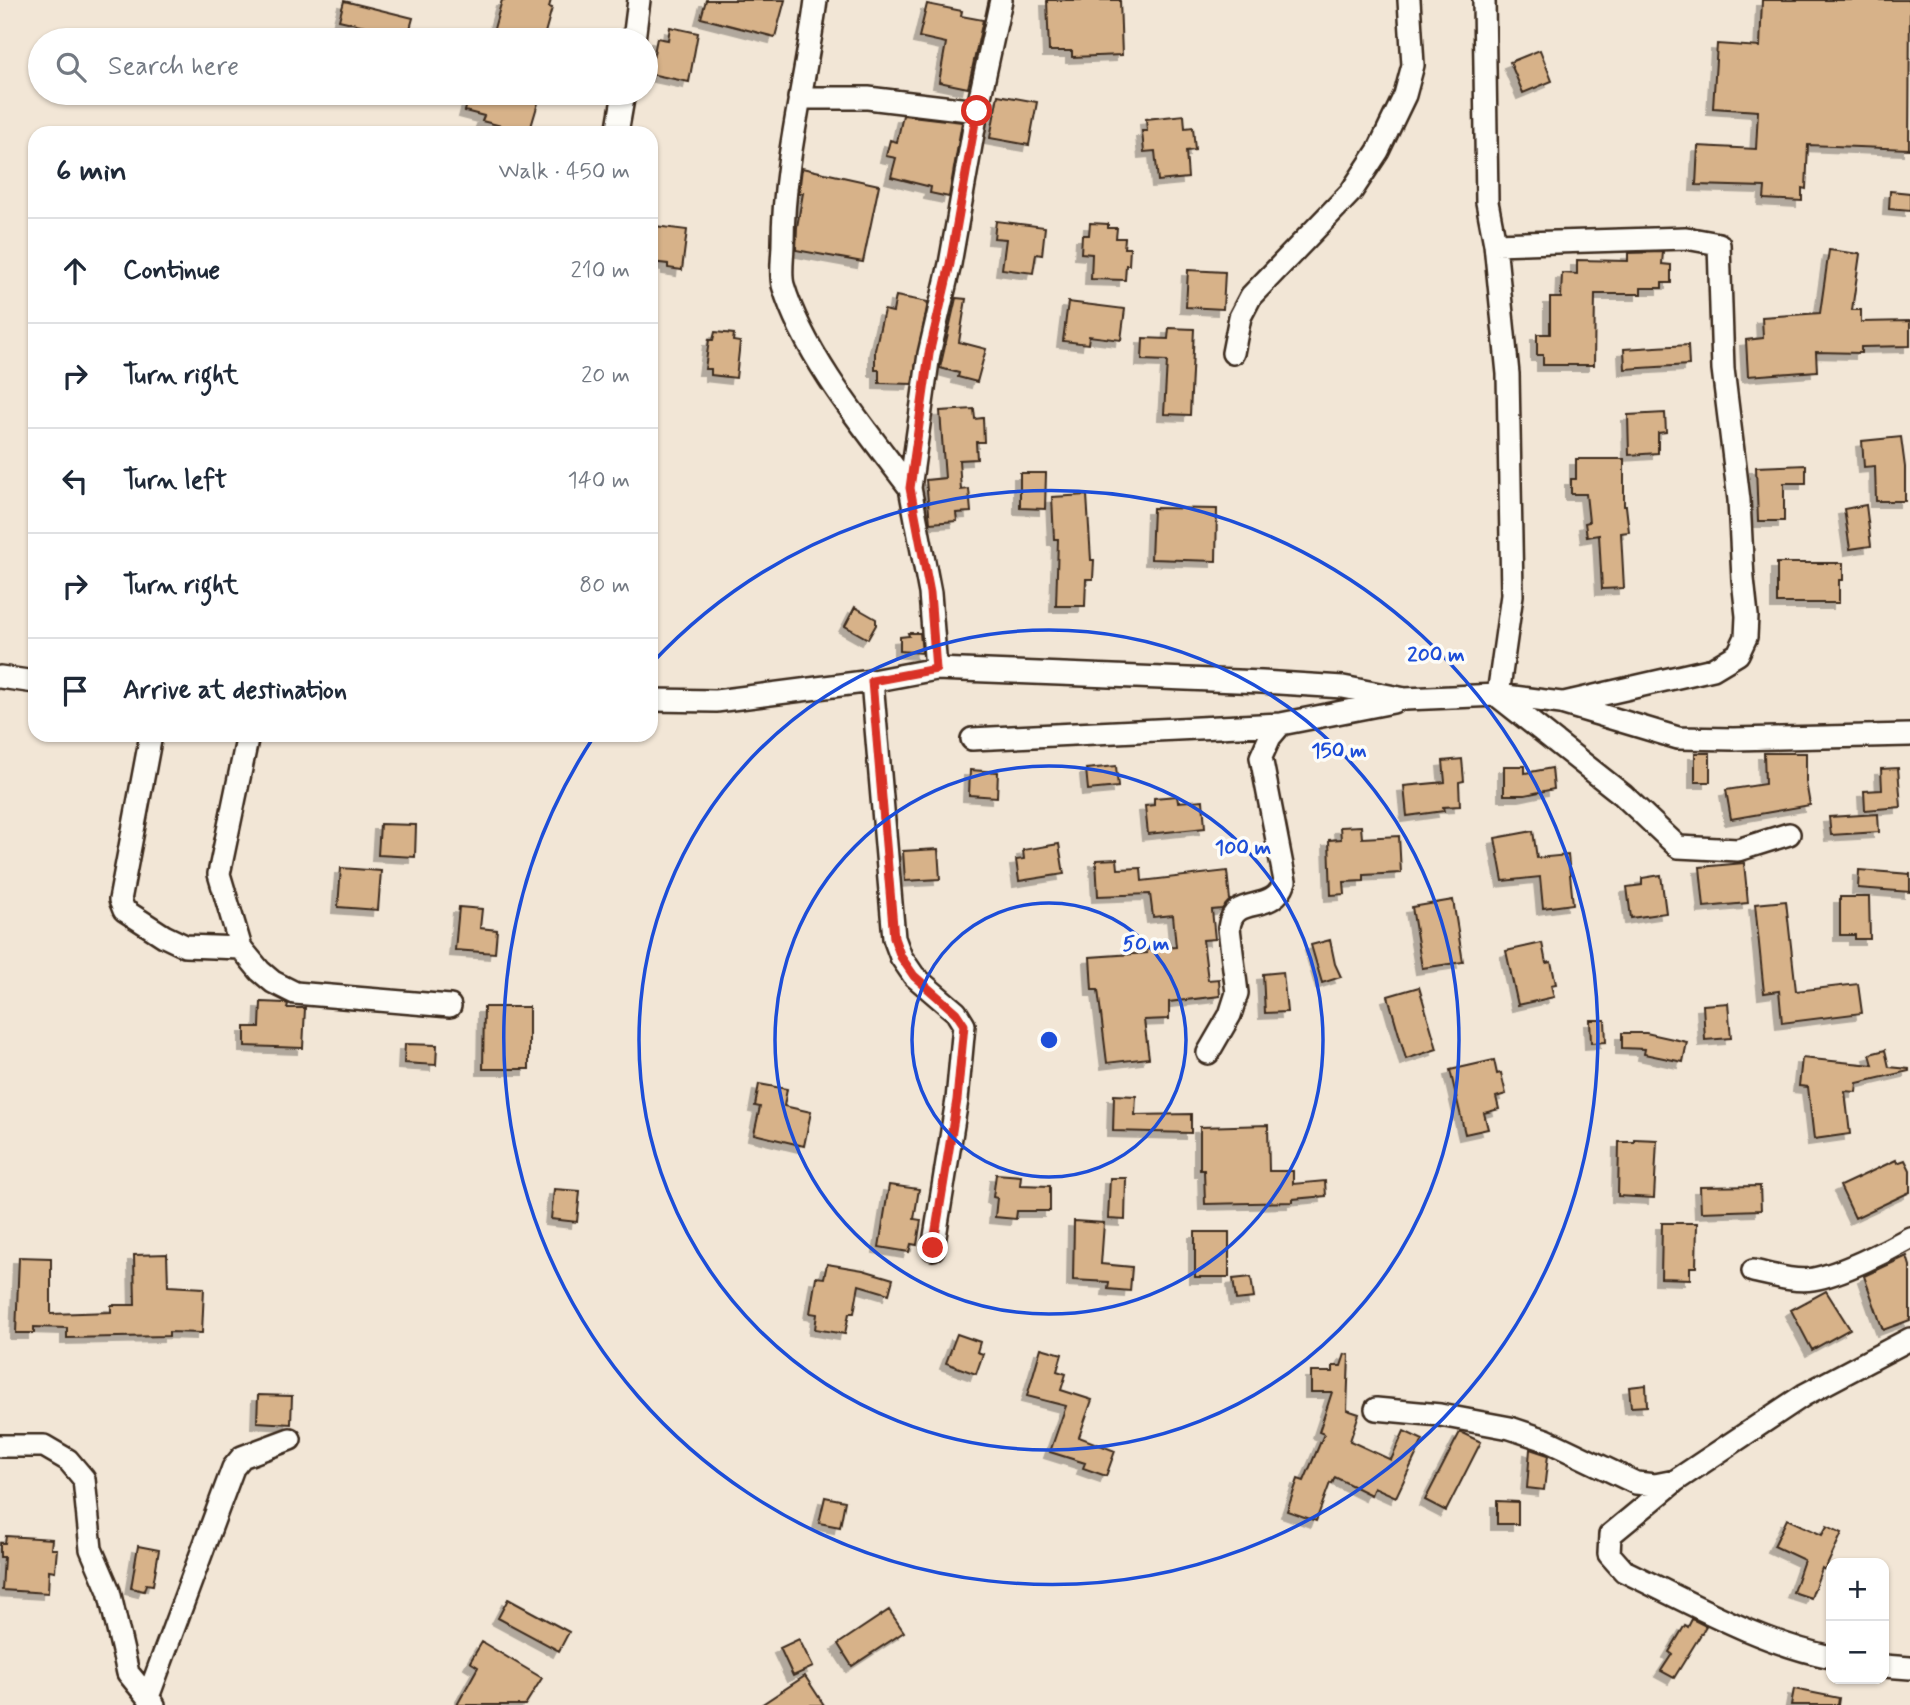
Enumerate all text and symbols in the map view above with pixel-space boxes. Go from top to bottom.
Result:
search box [28,28,658,105]
icon: search [52,48,90,86]
text: Search here [108,50,239,84]
route start [961,95,992,126]
text: 6 min [56,152,127,191]
text: Walk · 450 m [499,157,630,187]
icon: ahead [56,252,94,290]
text: Continue [123,254,220,288]
text: 210 m [570,256,630,286]
icon: right [56,357,94,395]
text: Turn right [123,359,239,393]
text: 20 m [581,361,630,391]
icon: left [56,462,94,500]
text: Turn left [123,464,227,498]
text: 140 m [567,466,630,496]
icon: right [56,567,94,605]
text: Turn right [123,569,239,603]
text: 80 m [579,571,630,601]
text: 200 m [1407,641,1465,669]
icon: arrive [56,672,94,710]
text: Arrive at destination [123,674,347,708]
text: 150 m [1311,737,1367,765]
text: 100 m [1215,834,1271,862]
text: 50 m [1123,930,1170,958]
centre of rings [1037,1028,1061,1052]
route end [917,1232,948,1263]
map controls [1826,1558,1889,1684]
button: + [1826,1558,1889,1621]
button: − [1826,1621,1889,1684]

